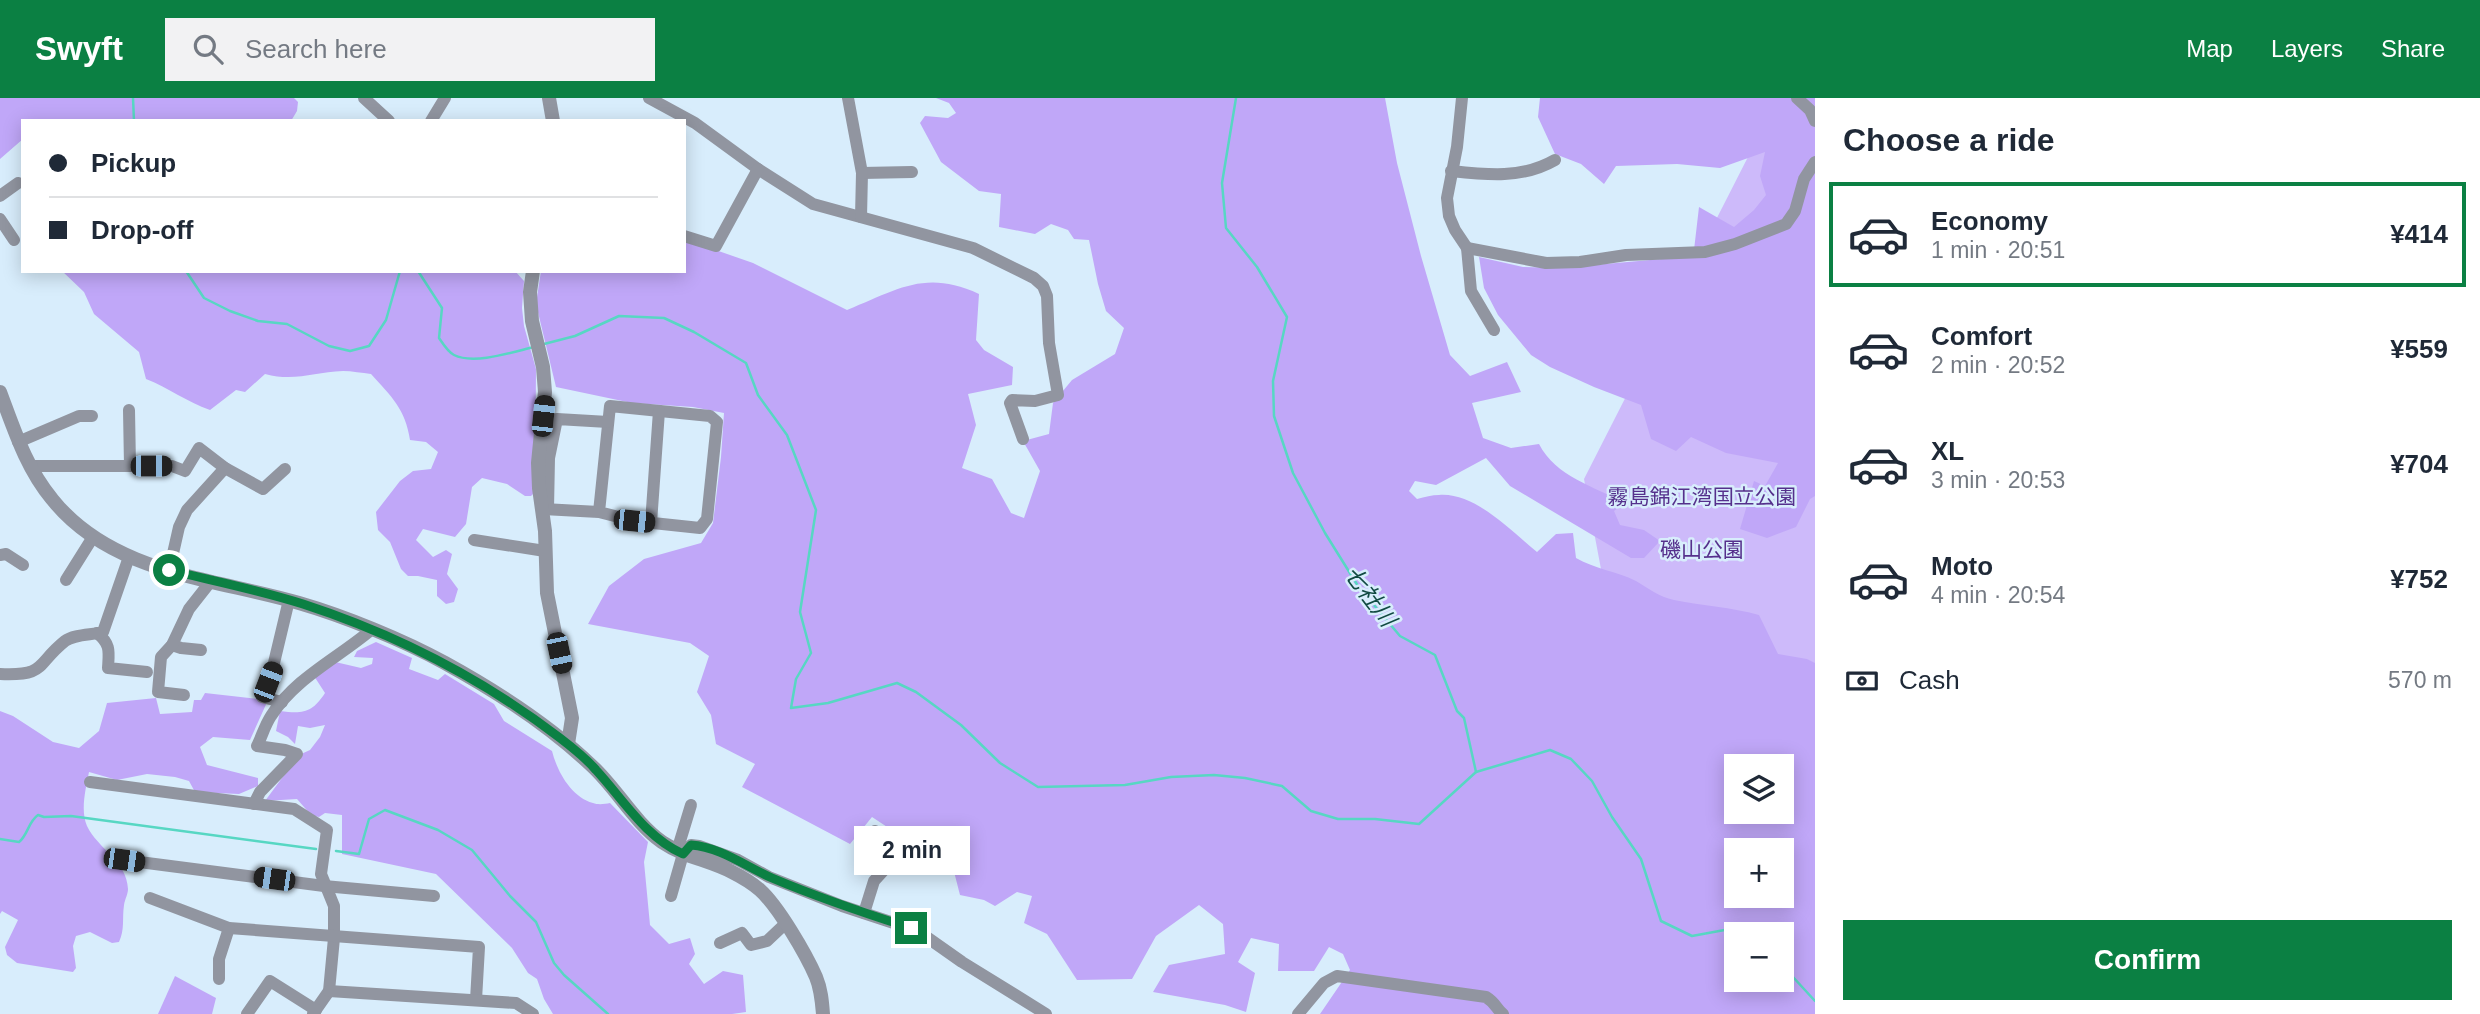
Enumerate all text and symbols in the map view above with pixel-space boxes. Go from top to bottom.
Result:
search box [165,18,655,81]
text: Swyft [35,30,123,67]
icon: search [189,30,227,68]
text: Search here [245,34,387,64]
text: Map [2186,35,2233,62]
text: Layers [2271,35,2343,62]
text: Share [2381,35,2445,62]
text: Choose a ride [1843,122,2055,158]
text: Pickup [91,148,176,178]
icon: car [1847,203,1910,266]
text: Economy [1931,206,2048,236]
text: Drop-off [91,215,194,245]
text: ¥414 [2390,219,2448,249]
text: 1 min · 20:51 [1931,237,2065,263]
icon: car [1847,318,1910,381]
text: Comfort [1931,321,2032,351]
text: ¥559 [2390,334,2448,364]
text: 2 min · 20:52 [1931,352,2065,378]
car [531,394,556,438]
icon: car [1847,433,1910,496]
text: XL [1931,436,1964,466]
text: ¥704 [2390,449,2448,479]
car [131,456,173,477]
text: 3 min · 20:53 [1931,467,2065,493]
park label: 霧島錦江湾国立公園 [1608,485,1797,508]
car [613,508,656,534]
park label: 磯山公園 [1660,538,1744,561]
icon: car [1847,548,1910,611]
text: Moto [1931,551,1993,581]
route start [153,554,185,586]
water label: 七社川 [1339,561,1403,634]
text: ¥752 [2390,564,2448,594]
text: 4 min · 20:54 [1931,582,2065,608]
car [545,630,574,676]
car [251,659,286,705]
icon: cash [1843,662,1881,700]
text: Cash [1899,665,1960,695]
text: 570 m [2388,667,2452,693]
map controls [1724,754,1794,992]
button: layers [1724,754,1794,824]
callout: 2 min [853,826,969,876]
text: 2 min [882,837,942,863]
button: + [1724,838,1794,908]
car [102,847,147,873]
car [252,866,297,892]
route end [895,912,927,944]
button: Confirm [1843,920,2452,1000]
button: − [1724,922,1794,992]

